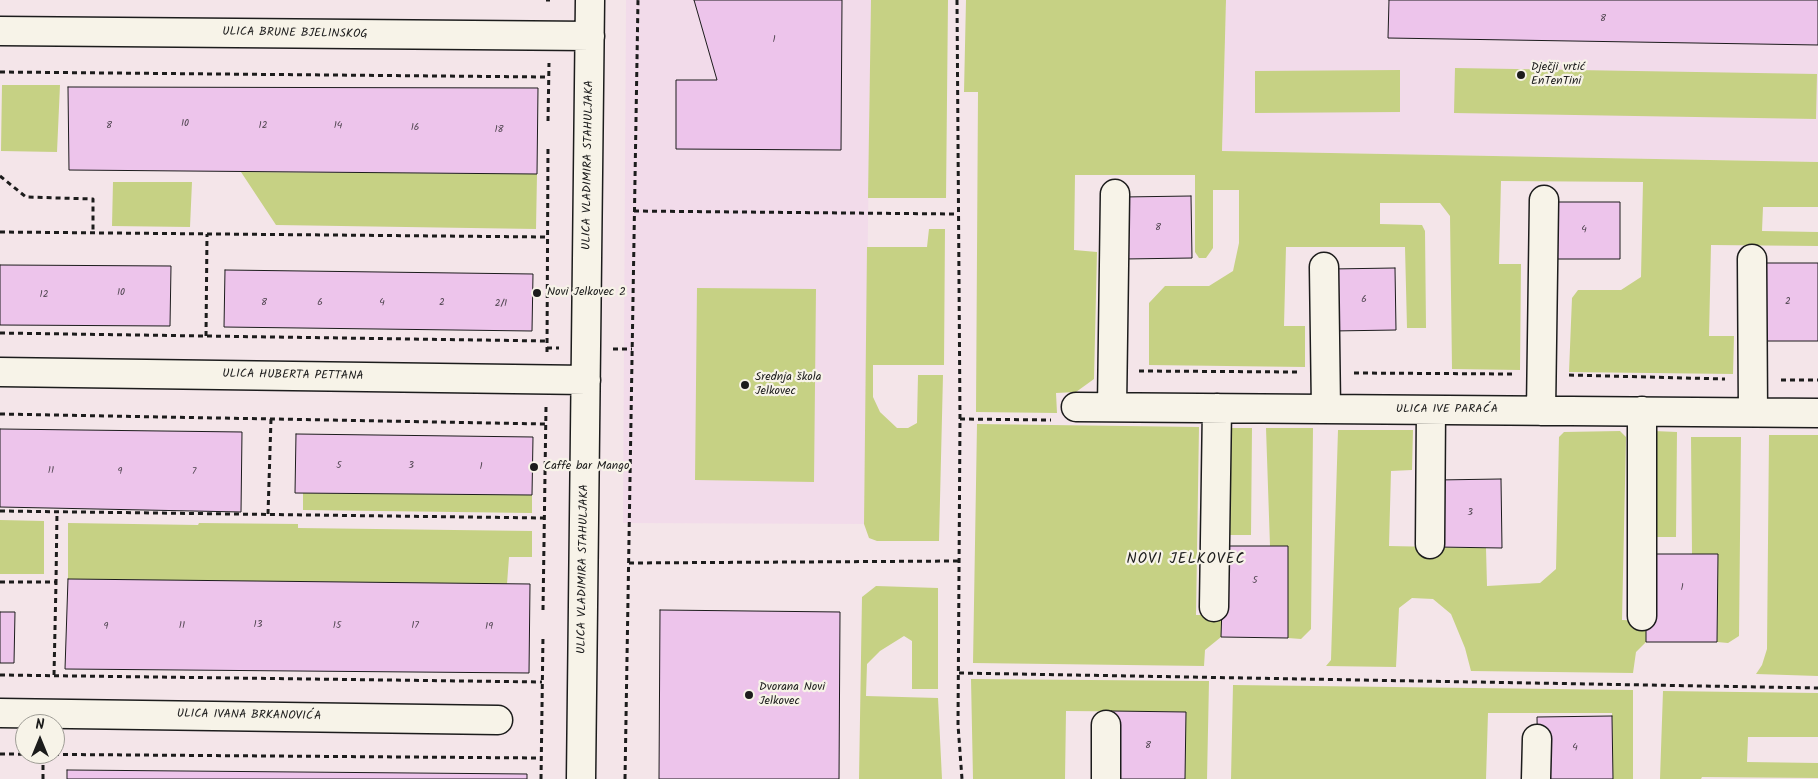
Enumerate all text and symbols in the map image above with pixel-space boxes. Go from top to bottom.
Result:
house number: 8 [1600,13,1606,25]
street label: ULICA BRUNE BJELINSKOG [222,26,368,42]
house number: 1 [772,34,776,46]
place label: Dječji vrtić EnTenTini [1531,61,1585,89]
marker: Dječji vrtić EnTenTini [1515,69,1527,81]
street label: ULICA VLADIMIRA STAHULJAKA [580,80,598,250]
house number: 10 [181,118,189,130]
house number: 8 [106,120,112,132]
house number: 12 [259,120,267,132]
house number: 14 [334,120,342,132]
house number: 16 [411,122,419,134]
house number: 18 [494,124,504,136]
house number: 8 [1155,222,1161,234]
house number: 4 [1581,224,1587,236]
place label: Novi Jelkovec 2 [547,286,626,300]
house number: 10 [117,287,125,299]
marker: Novi Jelkovec 2 [531,287,543,299]
house number: 12 [40,289,48,301]
house number: 6 [1361,294,1367,306]
house number: 2 [1785,296,1791,308]
house number: 8 [261,297,267,309]
house number: 6 [317,297,323,309]
house number: 4 [379,297,385,309]
house number: 2 [439,297,445,309]
house number: 2/1 [495,298,507,310]
street label: ULICA HUBERTA PETTANA [222,368,364,384]
place label: Srednja škola Jelkovec [755,371,821,399]
marker: Srednja škola Jelkovec [739,379,751,391]
street label: ULICA IVE PARAĆA [1396,403,1498,417]
house number: 5 [336,460,342,472]
house number: 3 [408,460,414,472]
place label: Caffe bar Mango [544,460,629,474]
house number: 1 [479,461,483,473]
marker: Caffe bar Mango [528,461,540,473]
house number: 11 [48,465,54,477]
house number: 9 [118,466,122,478]
house number: 7 [192,466,196,478]
street label: ULICA VLADIMIRA STAHULJAKA [575,484,593,654]
house number: 3 [1467,507,1473,519]
district label: NOVI JELKOVEC [1125,551,1247,569]
house number: 5 [1252,575,1258,587]
house number: 1 [1680,582,1684,594]
house number: 13 [254,619,262,631]
house number: 11 [179,620,185,632]
house number: 15 [333,620,341,632]
house number: 17 [411,620,419,632]
house number: 9 [104,621,108,633]
house number: 19 [485,621,493,633]
place label: Dvorana Novi Jelkovec [759,681,825,709]
marker: Dvorana Novi Jelkovec [743,689,755,701]
street label: ULICA IVANA BRKANOVIĆA [177,708,321,724]
north arrow [15,714,65,764]
text: N [36,714,44,736]
house number: 8 [1145,740,1151,752]
house number: 4 [1572,742,1578,754]

